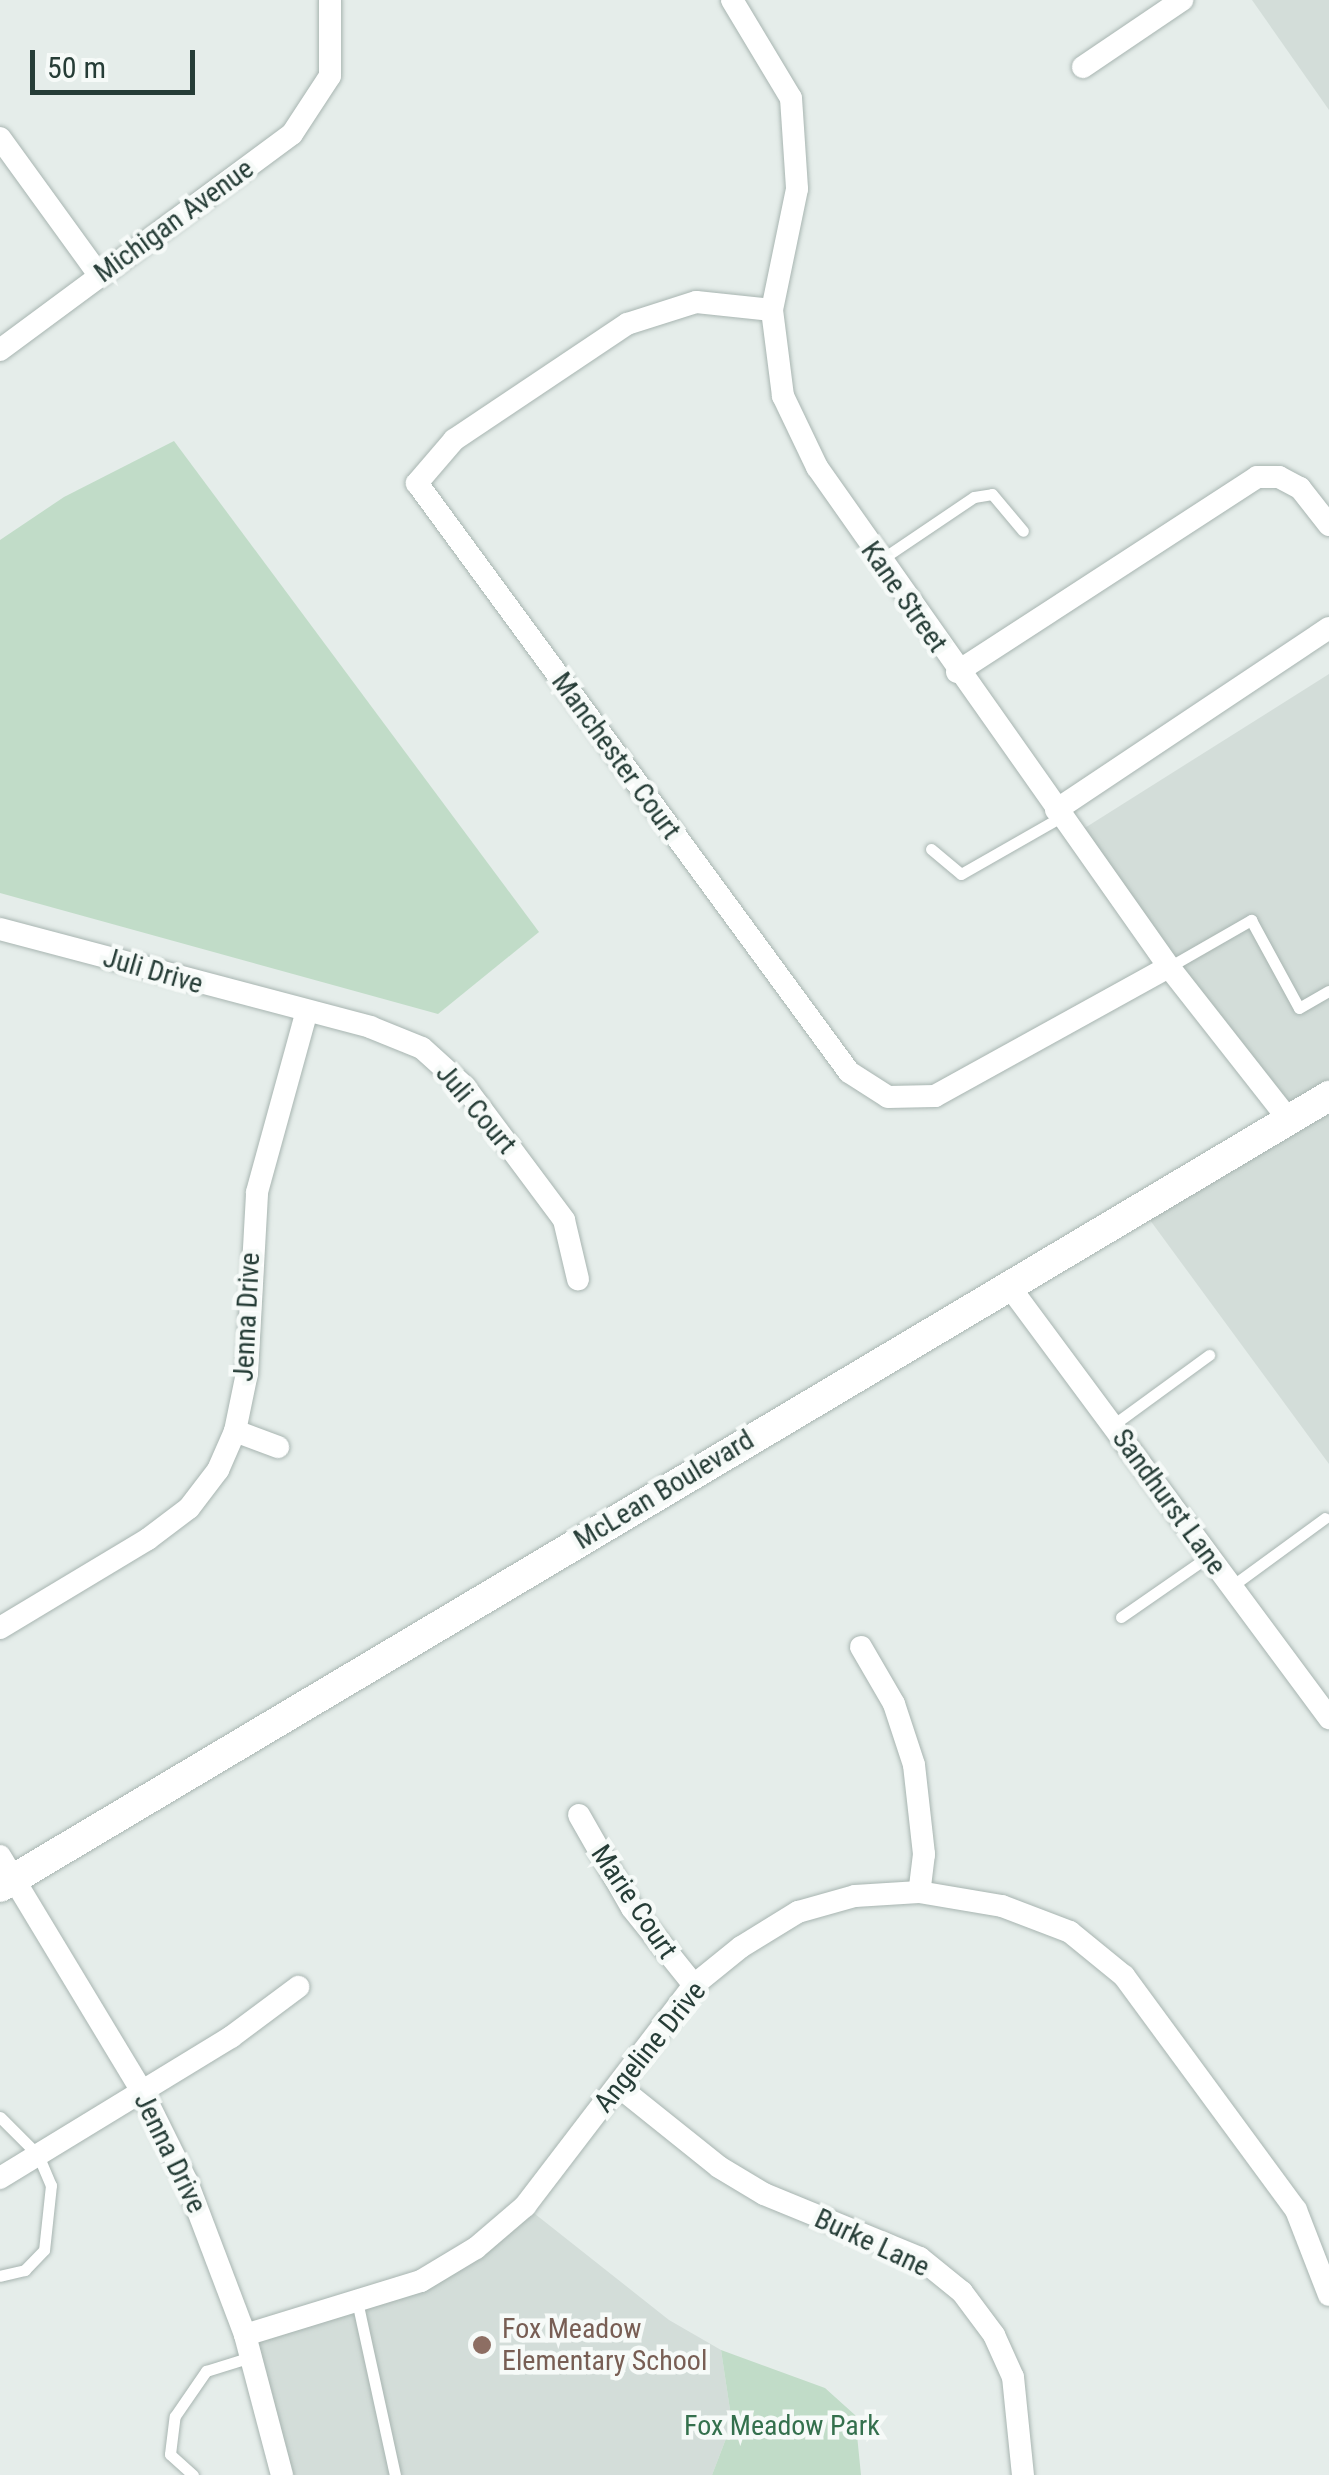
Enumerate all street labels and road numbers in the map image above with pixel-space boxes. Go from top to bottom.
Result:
street label: Michigan Avenue [88,152,260,290]
street label: Kane Street [854,535,954,659]
street label: Manchester Court [544,666,688,846]
street label: Juli Drive [99,941,207,1001]
street label: Juli Court [429,1057,523,1161]
street label: Jenna Drive [227,1251,267,1383]
street label: McLean Boulevard [568,1423,760,1557]
street label: Sandhurst Lane [1105,1423,1233,1581]
street label: Marie Court [584,1839,684,1965]
street label: Angeline Drive [587,1975,713,2119]
street label: Jenna Drive [127,2087,213,2219]
street label: Burke Lane [809,2202,935,2284]

